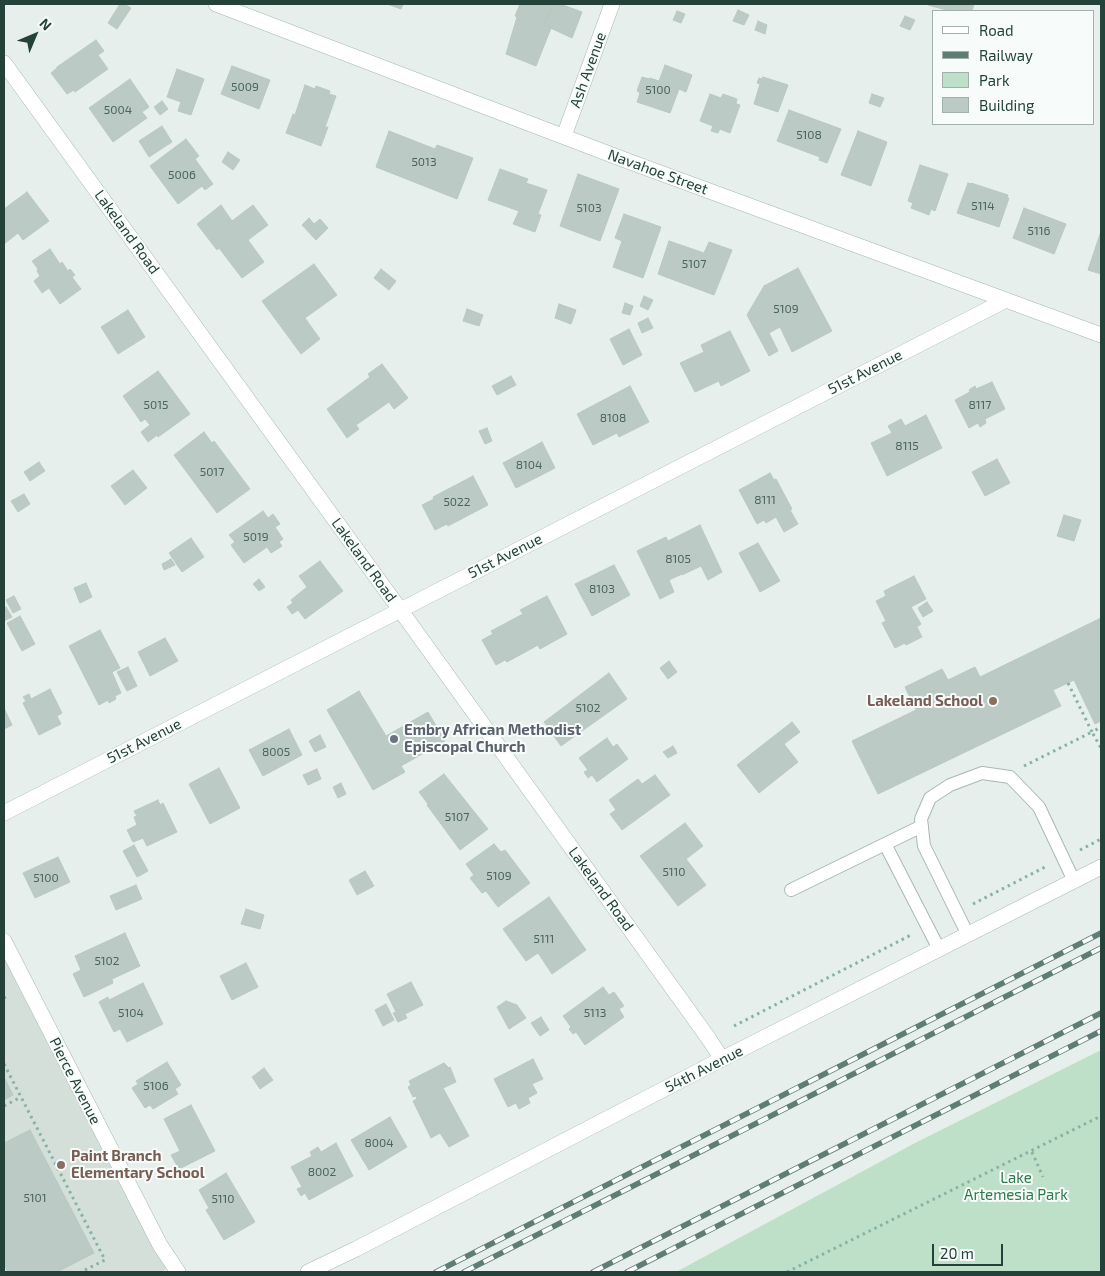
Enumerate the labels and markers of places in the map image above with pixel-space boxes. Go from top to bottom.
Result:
place label: Lakeland School [867,692,983,710]
marker: Lakeland School [987,695,999,707]
place label: Embry African Methodist Episcopal Church [404,721,581,756]
marker: Embry African Methodist Episcopal Church [388,733,400,745]
place label: Paint Branch Elementary School [71,1147,205,1182]
marker: Paint Branch Elementary School [55,1159,67,1171]

